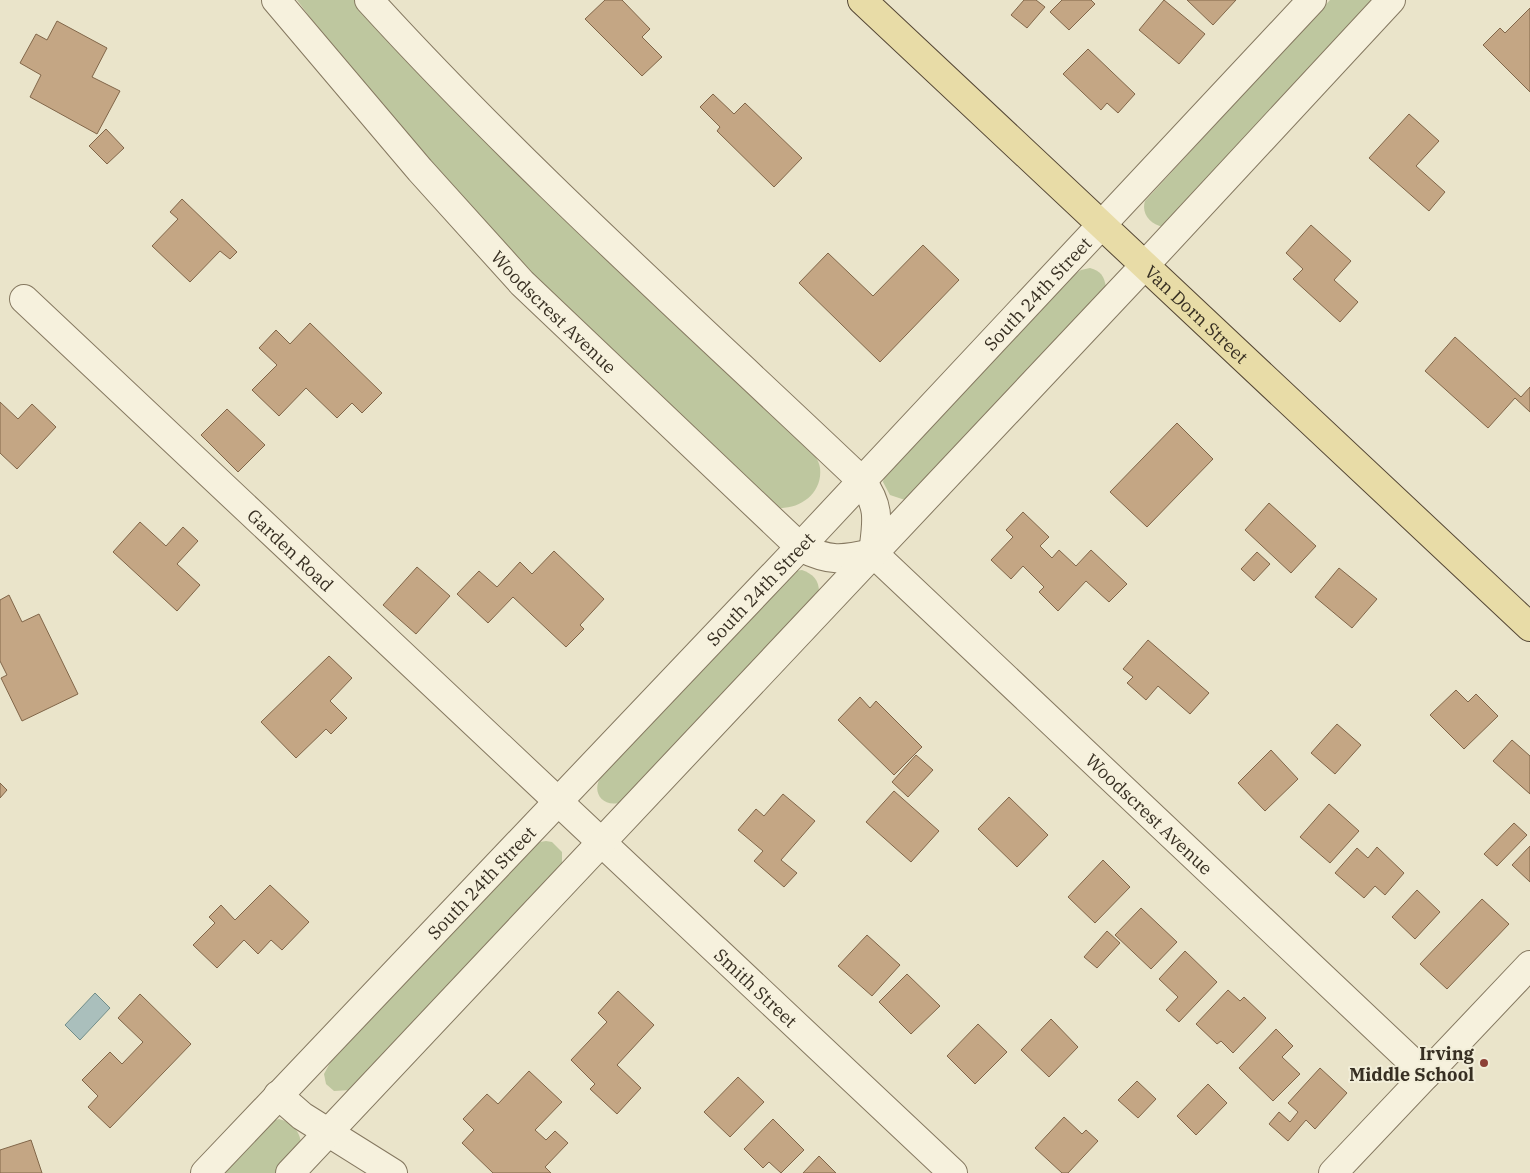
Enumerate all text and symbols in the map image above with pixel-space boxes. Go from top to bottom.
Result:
street label: South 24th Street [978,232,1096,355]
street label: Woodscrest Avenue [486,245,621,378]
street label: Van Dorn Street [1140,260,1253,368]
street label: Garden Road [243,504,339,596]
street label: South 24th Street [701,527,819,650]
street label: Woodscrest Avenue [1081,748,1218,879]
street label: South 24th Street [422,821,540,944]
street label: Smith Street [710,943,802,1032]
place label: Irving Middle School [1349,1042,1475,1086]
marker: Irving Middle School [1478,1057,1490,1069]

